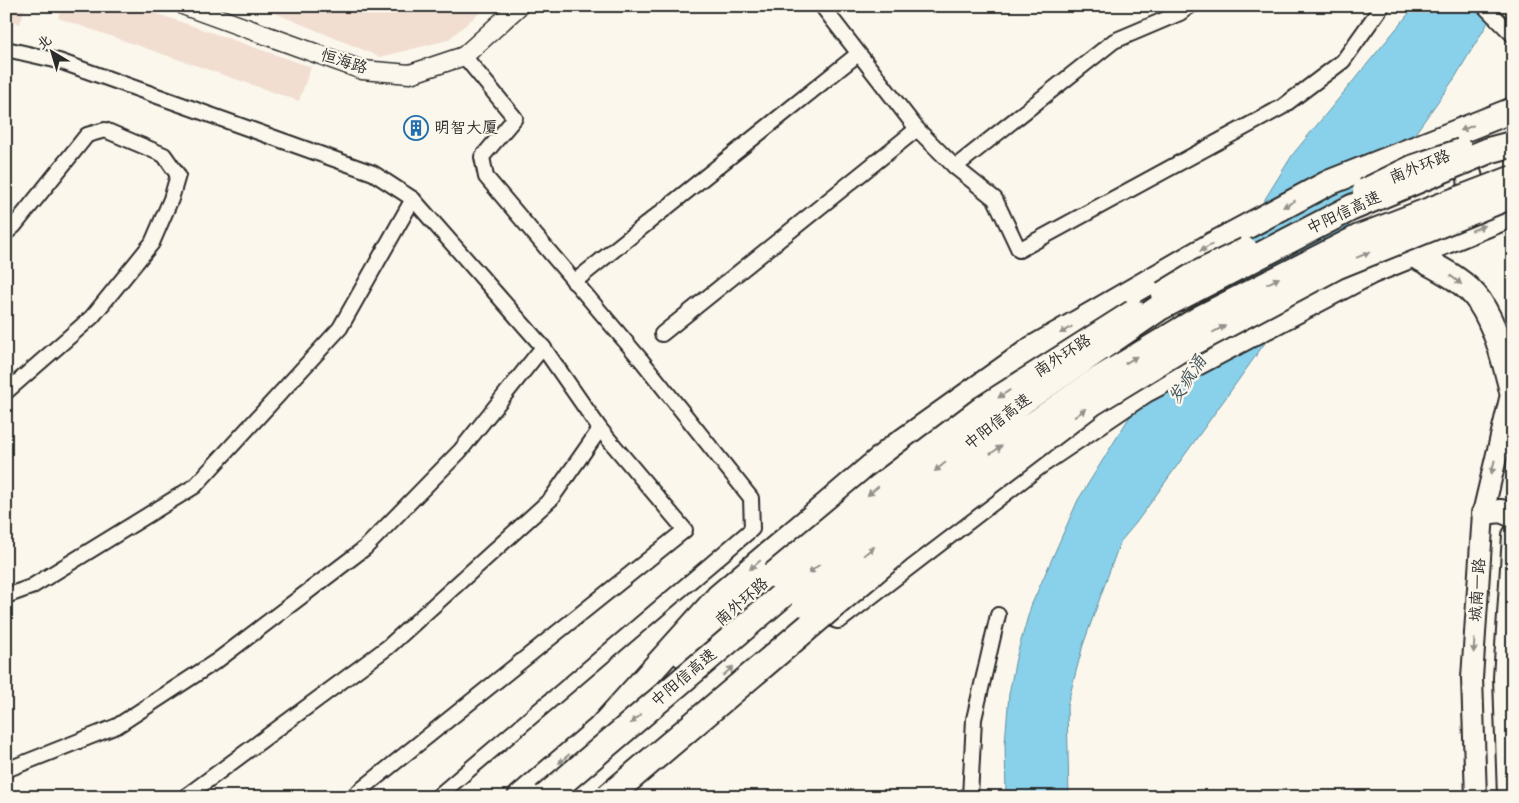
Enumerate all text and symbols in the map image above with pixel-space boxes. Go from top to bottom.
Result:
north arrow [28,28,78,78]
text: 北 [34,31,56,54]
street label: 恒海路 [318,45,370,79]
building icon: 明智大厦 [403,115,429,141]
place label: 明智大厦 [434,118,498,139]
one-way arrow [1460,124,1475,132]
street label: 南外环路 [1386,145,1454,189]
street label: 中阳信高速 [1303,187,1385,239]
one-way arrow [1281,200,1296,208]
one-way arrow [1471,224,1486,231]
one-way arrow [1200,244,1213,253]
one-way arrow [1356,251,1371,258]
one-way arrow [1449,275,1462,286]
one-way arrow [1266,277,1280,285]
one-way arrow [1212,324,1225,333]
one-way arrow [1059,325,1072,334]
street label: 南外环路 [1030,330,1096,382]
water label: 发疯涌 [1163,350,1213,409]
one-way arrow [1124,355,1137,364]
street label: 中阳信高速 [960,389,1036,455]
one-way arrow [997,390,1011,399]
one-way arrow [1073,408,1087,418]
one-way arrow [989,445,1003,455]
one-way arrow [1489,460,1497,475]
one-way arrow [934,462,947,473]
one-way arrow [868,485,880,497]
one-way arrow [862,545,875,556]
street label: 城南一路 [1465,557,1491,623]
one-way arrow [750,559,762,571]
one-way arrow [807,563,820,574]
street label: 南外环路 [711,573,773,631]
one-way arrow [1470,638,1478,654]
street label: 中阳信高速 [647,644,721,712]
one-way arrow [722,666,735,677]
one-way arrow [630,713,642,724]
one-way arrow [558,753,571,764]

